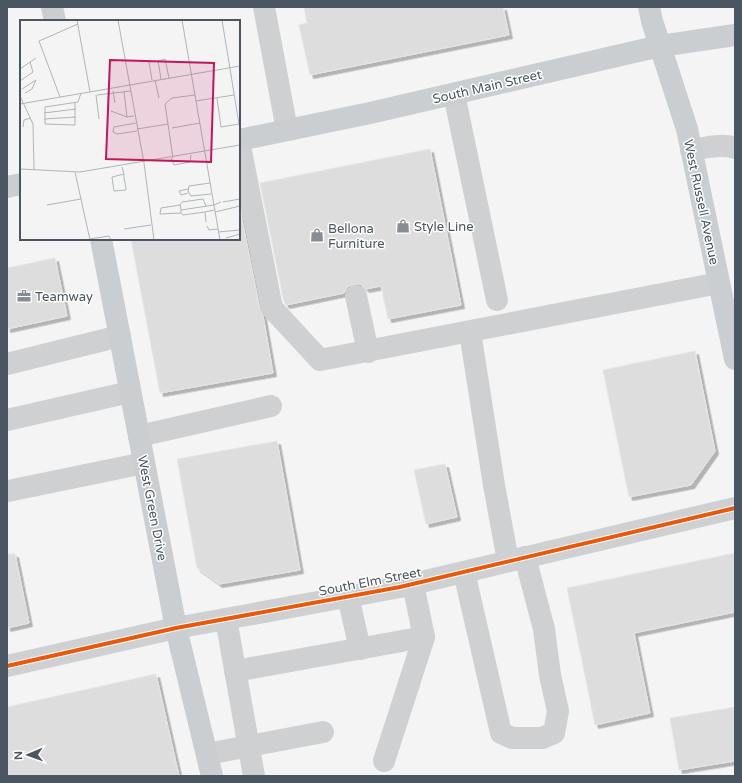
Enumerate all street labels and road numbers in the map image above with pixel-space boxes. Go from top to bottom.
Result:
street label: South Main Street [431,67,543,107]
street label: West Russell Avenue [680,138,722,266]
street label: West Green Drive [134,454,170,562]
street label: South Elm Street [318,564,423,600]

